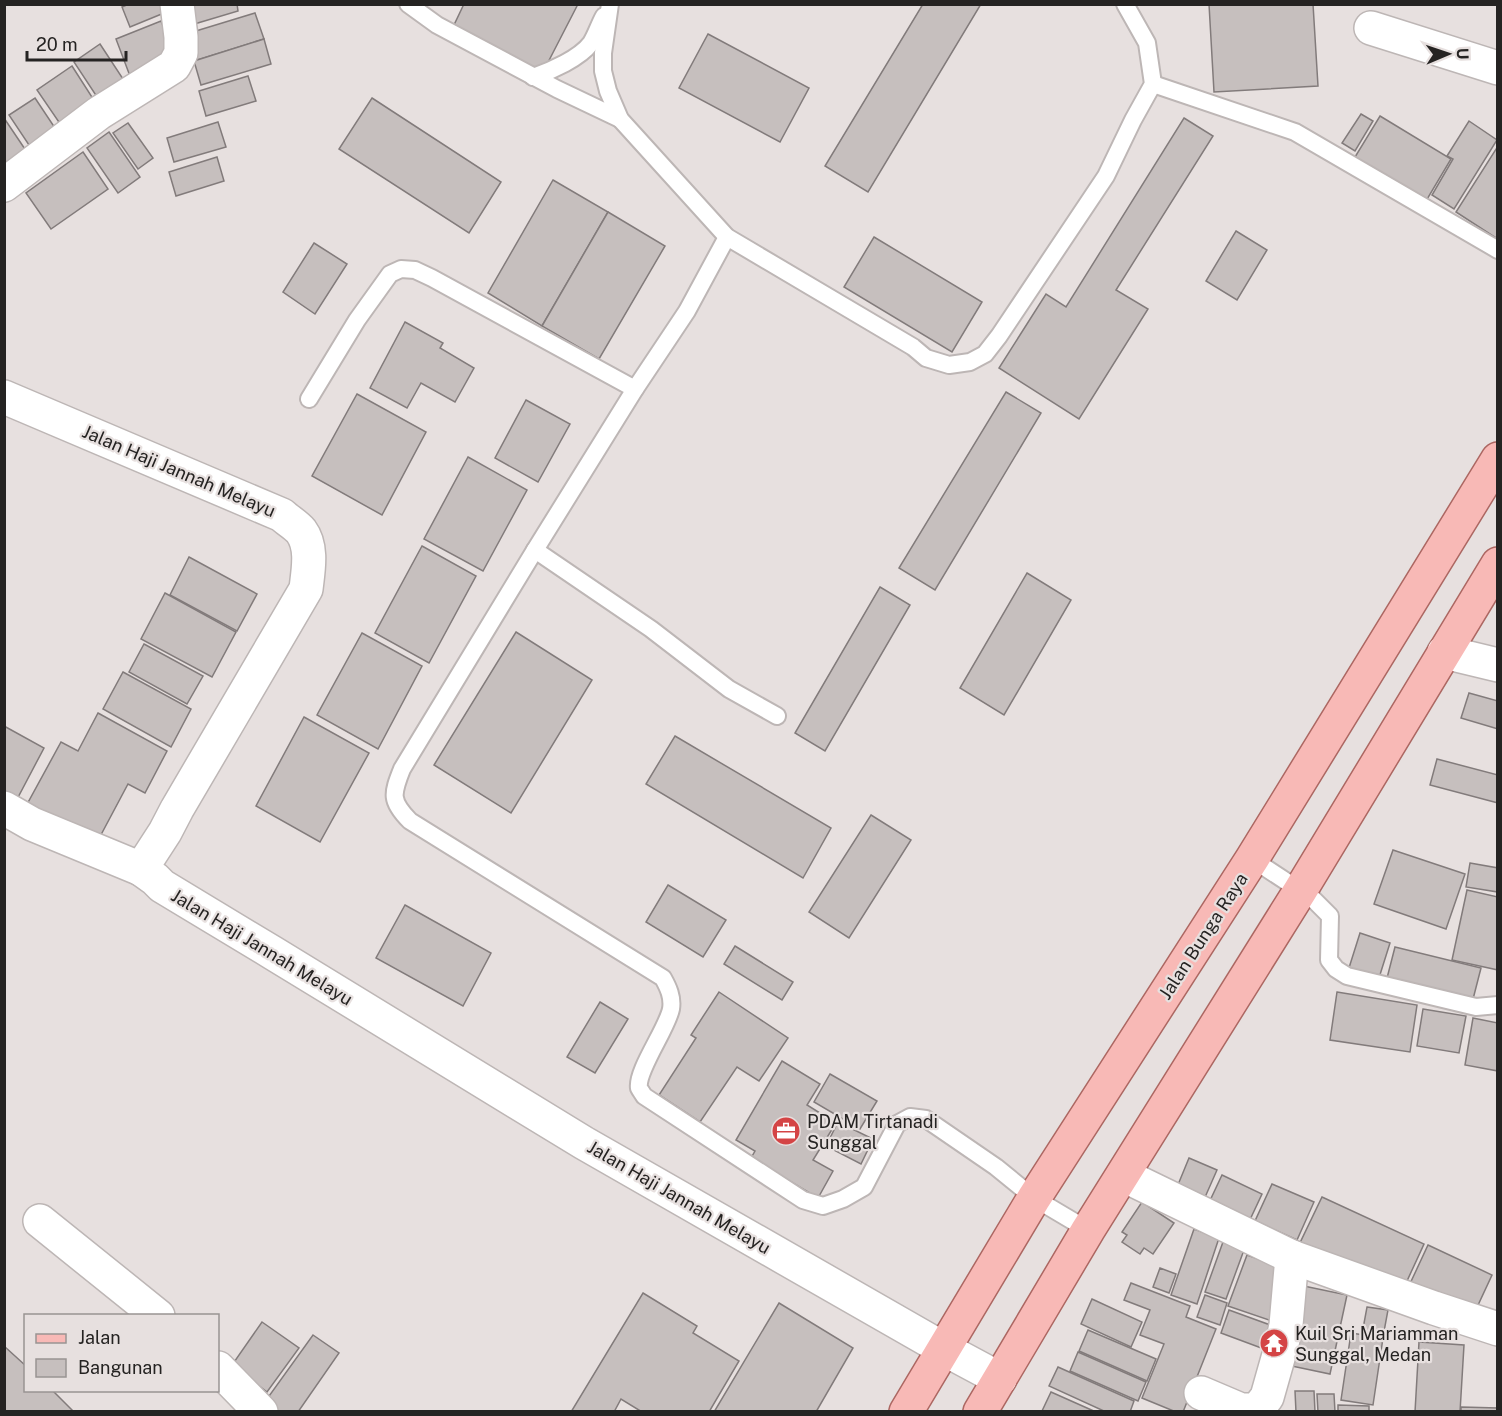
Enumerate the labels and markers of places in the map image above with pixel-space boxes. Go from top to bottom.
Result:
place label: PDAM Tirtanadi Sunggal [807,1111,938,1153]
office icon: PDAM Tirtanadi Sunggal [770,1115,802,1147]
place label: Kuil Sri Mariamman Sunggal, Medan [1295,1323,1458,1365]
temple icon: Kuil Sri Mariamman Sunggal, Medan [1258,1327,1290,1359]

